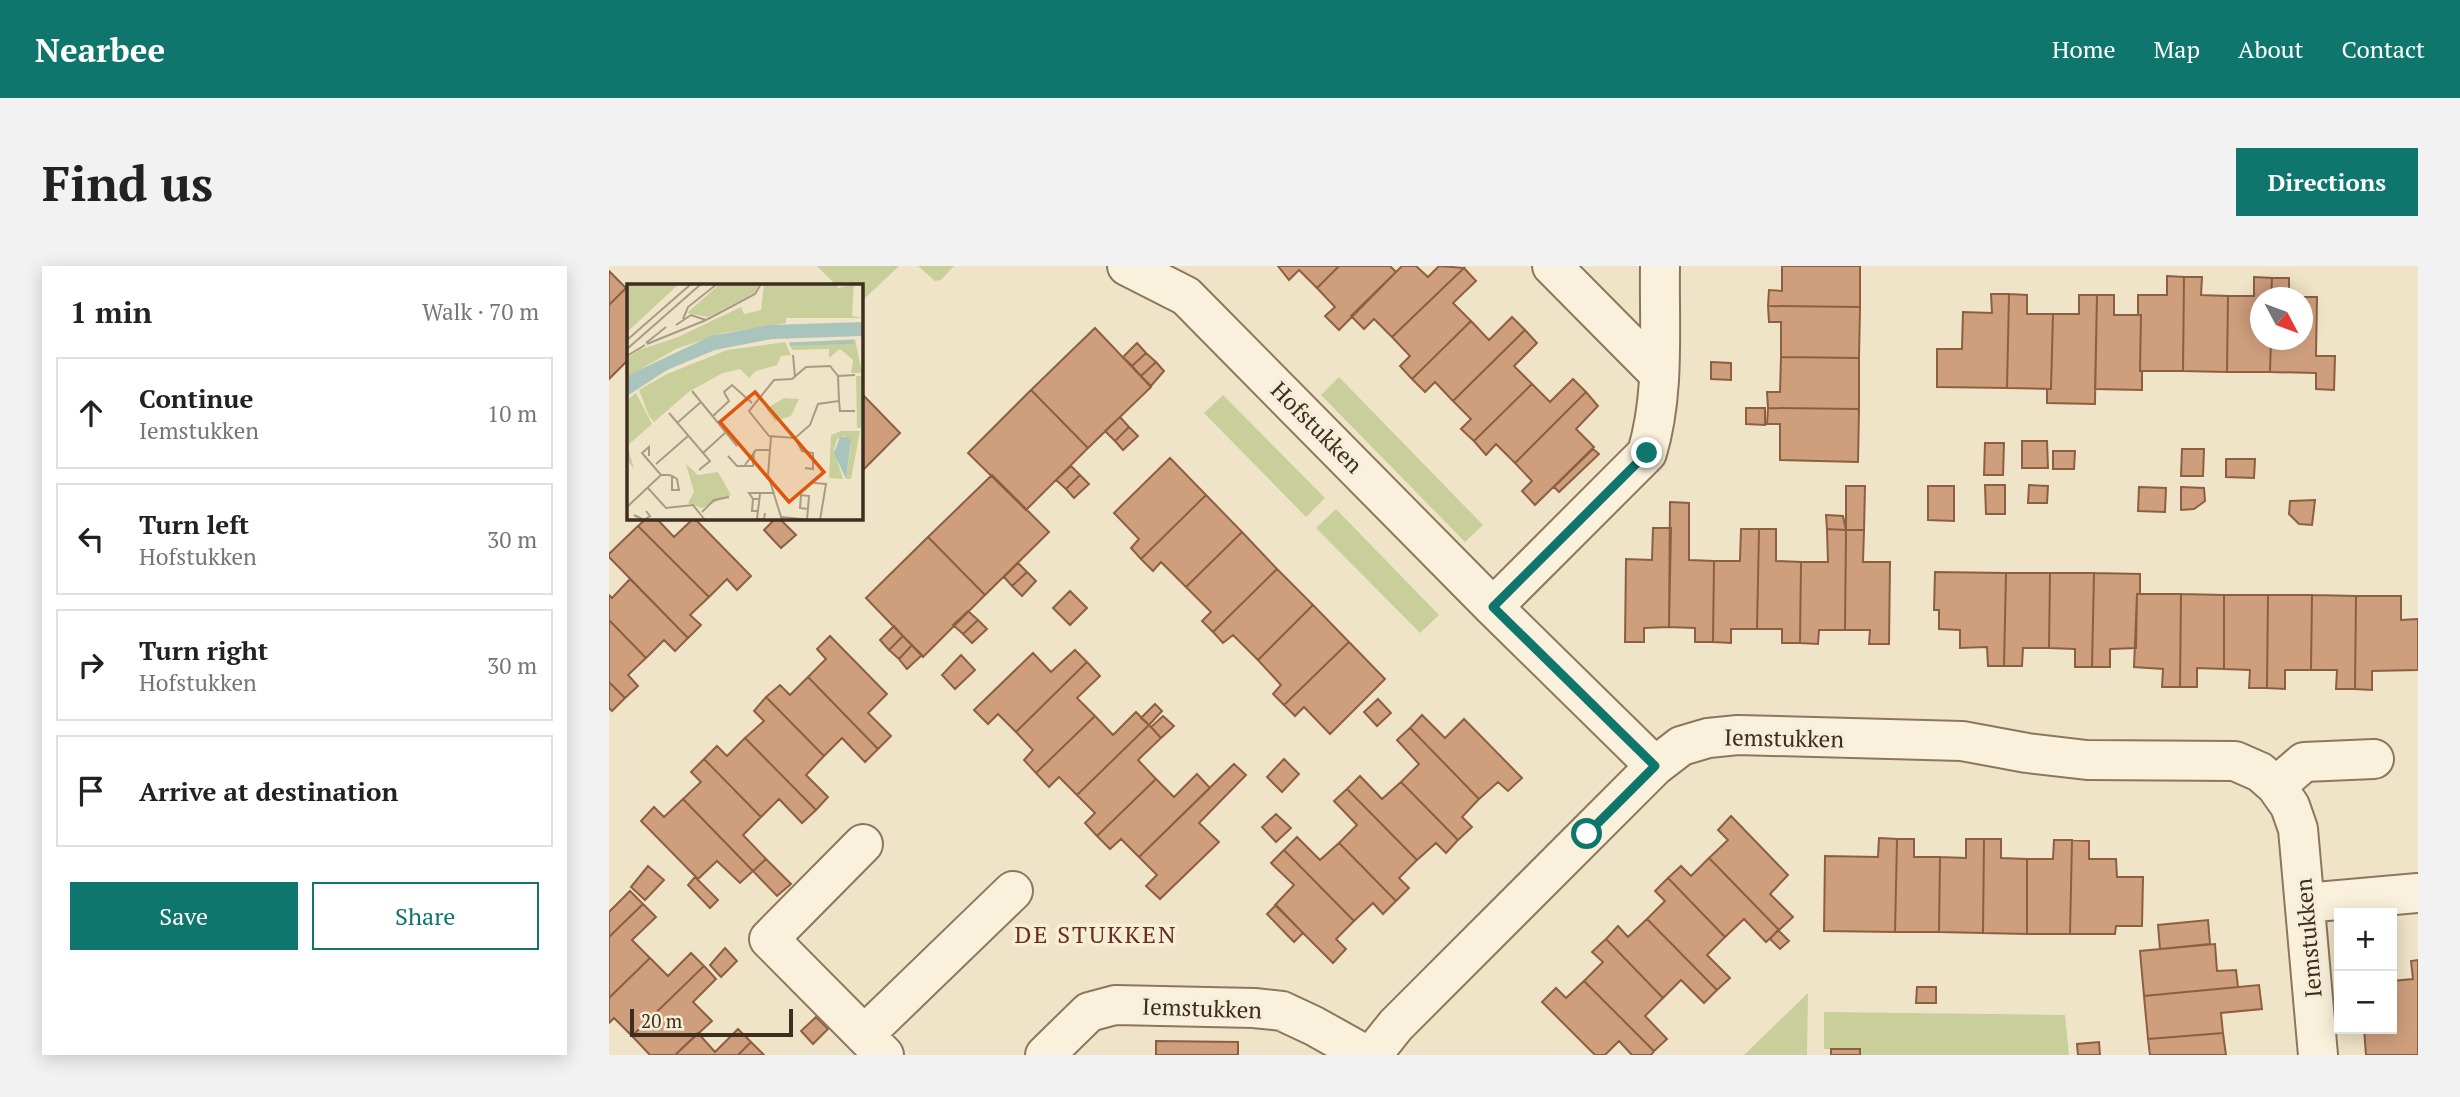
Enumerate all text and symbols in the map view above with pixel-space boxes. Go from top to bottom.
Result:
text: Nearbee [35,28,165,71]
text: Home [2052,33,2116,65]
text: Map [2154,33,2200,65]
text: About [2238,33,2304,65]
text: Contact [2342,33,2425,65]
button: Directions [2236,148,2418,216]
text: Find us [42,150,213,215]
inset map [627,284,863,520]
north arrow [2250,287,2313,350]
text: 1 min [70,292,152,332]
text: Walk · 70 m [422,296,539,327]
street label: Hofstukken [1264,374,1370,480]
text: Continue [139,381,253,415]
icon: ahead [72,394,110,432]
text: 10 m [487,398,537,429]
text: Iemstukken [139,415,259,446]
route end [1631,437,1662,468]
text: Turn left [139,507,249,541]
icon: left [72,520,110,558]
text: 30 m [487,524,537,555]
text: Hofstukken [139,541,257,572]
text: Turn right [139,633,268,667]
icon: right [72,646,110,684]
text: 30 m [487,650,537,681]
text: Hofstukken [139,667,257,698]
street label: Iemstukken [1724,721,1845,755]
icon: arrive [72,772,110,810]
text: Arrive at destination [139,774,398,808]
route start [1571,818,1602,849]
street label: Iemstukken [2287,877,2329,999]
button: Save [70,882,298,950]
button: Share [312,882,539,950]
map controls [2334,908,2397,1034]
button: + [2334,908,2397,971]
district label: DE STUKKEN [1014,918,1178,950]
button: − [2334,971,2397,1034]
street label: Iemstukken [1142,990,1263,1026]
scale bar [630,1006,793,1038]
text: 20 m [641,1008,682,1033]

